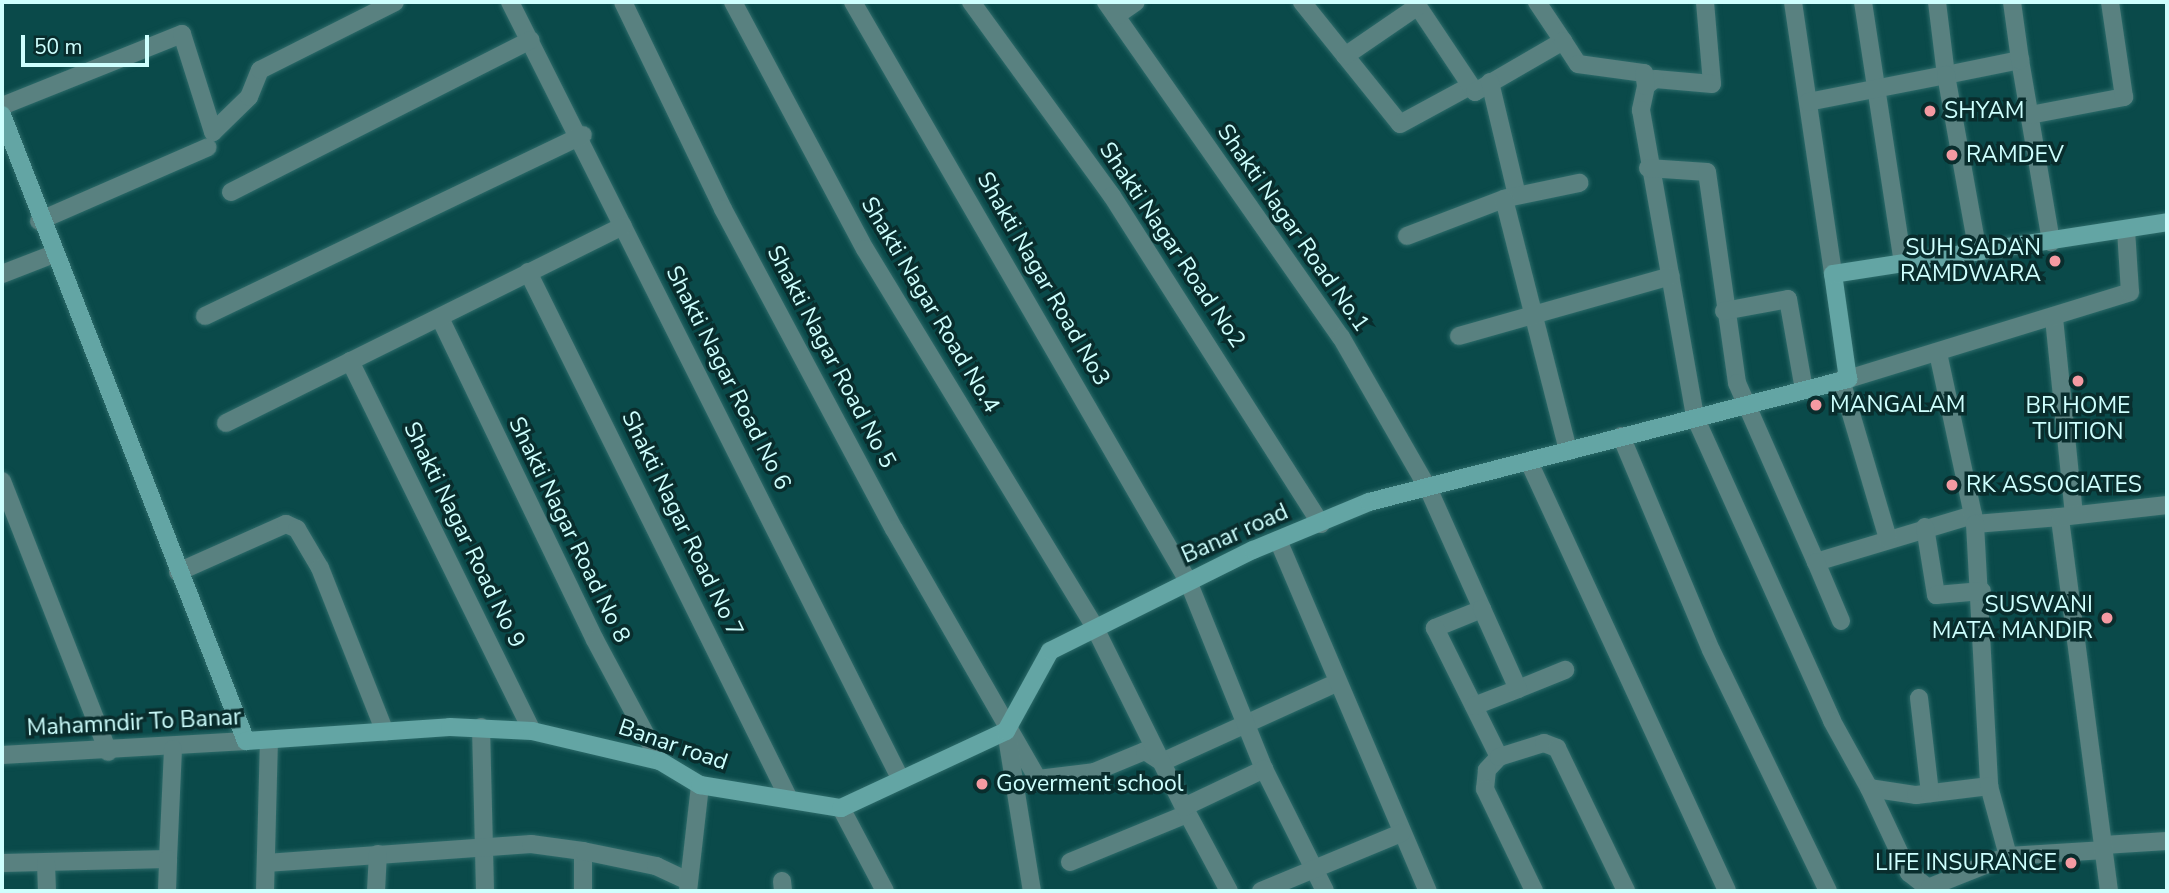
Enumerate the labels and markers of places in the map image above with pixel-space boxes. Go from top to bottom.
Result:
place label: SHYAM [1944,97,2024,125]
marker: SHYAM [1922,103,1938,119]
place label: RAMDEV [1966,141,2064,169]
marker: RAMDEV [1944,147,1960,163]
place label: SUH SADAN RAMDWARA [1900,234,2041,288]
marker: SUH SADAN RAMDWARA [2047,253,2063,269]
marker: BR HOME TUITION [2070,373,2086,389]
place label: MANGALAM [1830,391,1965,419]
place label: BR HOME TUITION [2025,392,2131,446]
marker: MANGALAM [1808,397,1824,413]
place label: RK ASSOCIATES [1966,471,2142,499]
marker: RK ASSOCIATES [1944,477,1960,493]
place label: SUSWANI MATA MANDIR [1932,591,2093,645]
marker: SUSWANI MATA MANDIR [2099,610,2115,626]
place label: Goverment school [996,770,1184,798]
marker: Goverment school [974,776,990,792]
place label: LIFE INSURANCE [1875,849,2057,877]
marker: LIFE INSURANCE [2063,855,2079,871]

